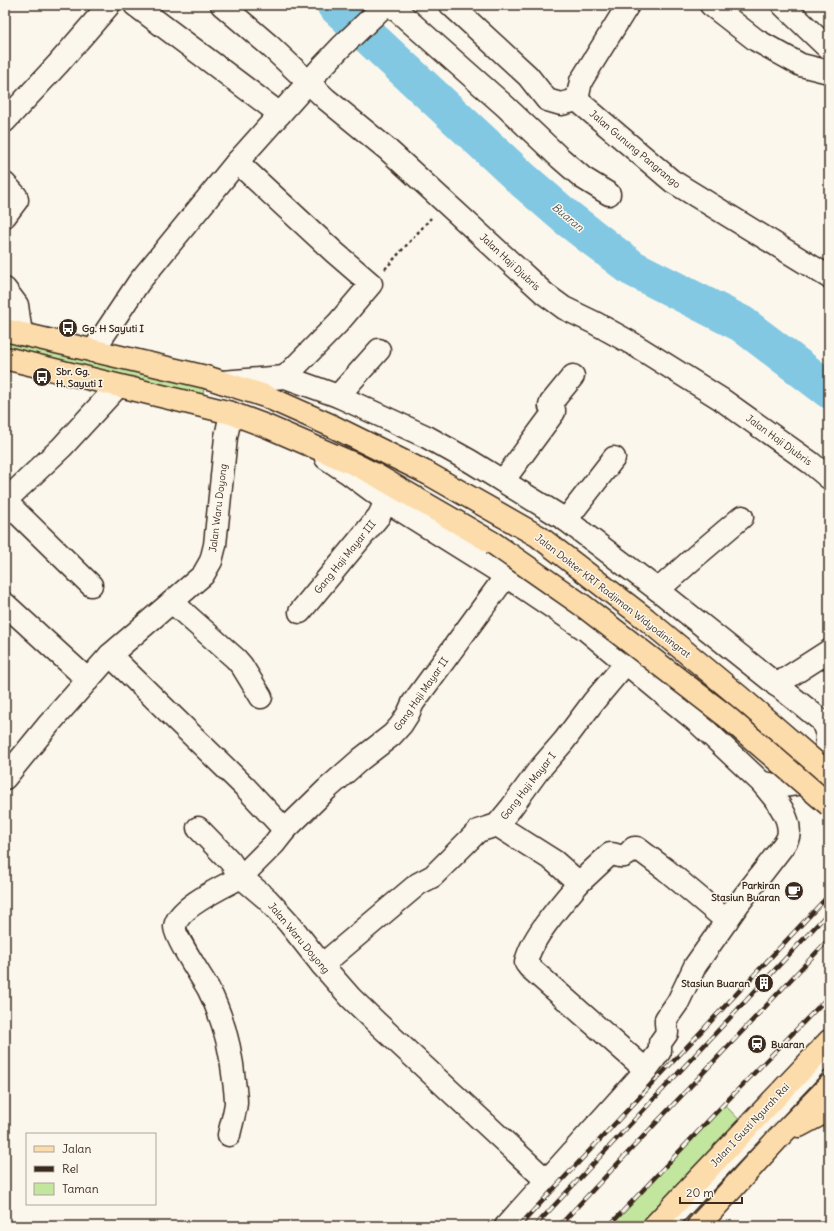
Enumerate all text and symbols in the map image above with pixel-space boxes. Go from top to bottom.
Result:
street label: Jalan Gunung Pangrango [587,107,683,191]
water label: Buaran [549,200,587,235]
street label: Jalan Haji Djubris [477,231,543,294]
bus stop icon: Gg. H Sayuti I [57,317,79,339]
place label: Gg. H Sayuti I [82,322,145,335]
place label: Sbr. Gg. H. Sayuti I [56,365,103,390]
bus stop icon: Sbr. Gg. H. Sayuti I [31,366,53,388]
street label: Jalan Haji Djubris [744,412,815,468]
street label: Jalan Waru Doyong [206,463,230,553]
street label: Gang Haji Mayar III [311,518,379,596]
street label: Jalan Dokter KRT Radjiman Widyodiningrat [533,531,694,661]
street label: Gang Haji Mayar II [391,655,451,733]
street label: Gang Haji Mayar I [498,750,558,822]
place label: Parkiran Stasiun Buaran [711,879,780,904]
cafe icon: Parkiran Stasiun Buaran [783,880,805,902]
street label: Jalan Waru Doyong [265,900,333,976]
building icon: Stasiun Buaran [753,972,775,994]
place label: Stasiun Buaran [681,977,750,990]
station icon: Buaran [746,1033,768,1055]
place label: Buaran [771,1038,805,1051]
street label: Jalan I Gusti Ngurah Rai [708,1080,792,1170]
legend [26,1133,156,1205]
text: Jalan [62,1141,91,1156]
text: Rel [62,1161,79,1176]
scale bar [680,1179,742,1205]
text: Taman [62,1181,99,1196]
text: 20 m [686,1185,714,1200]

